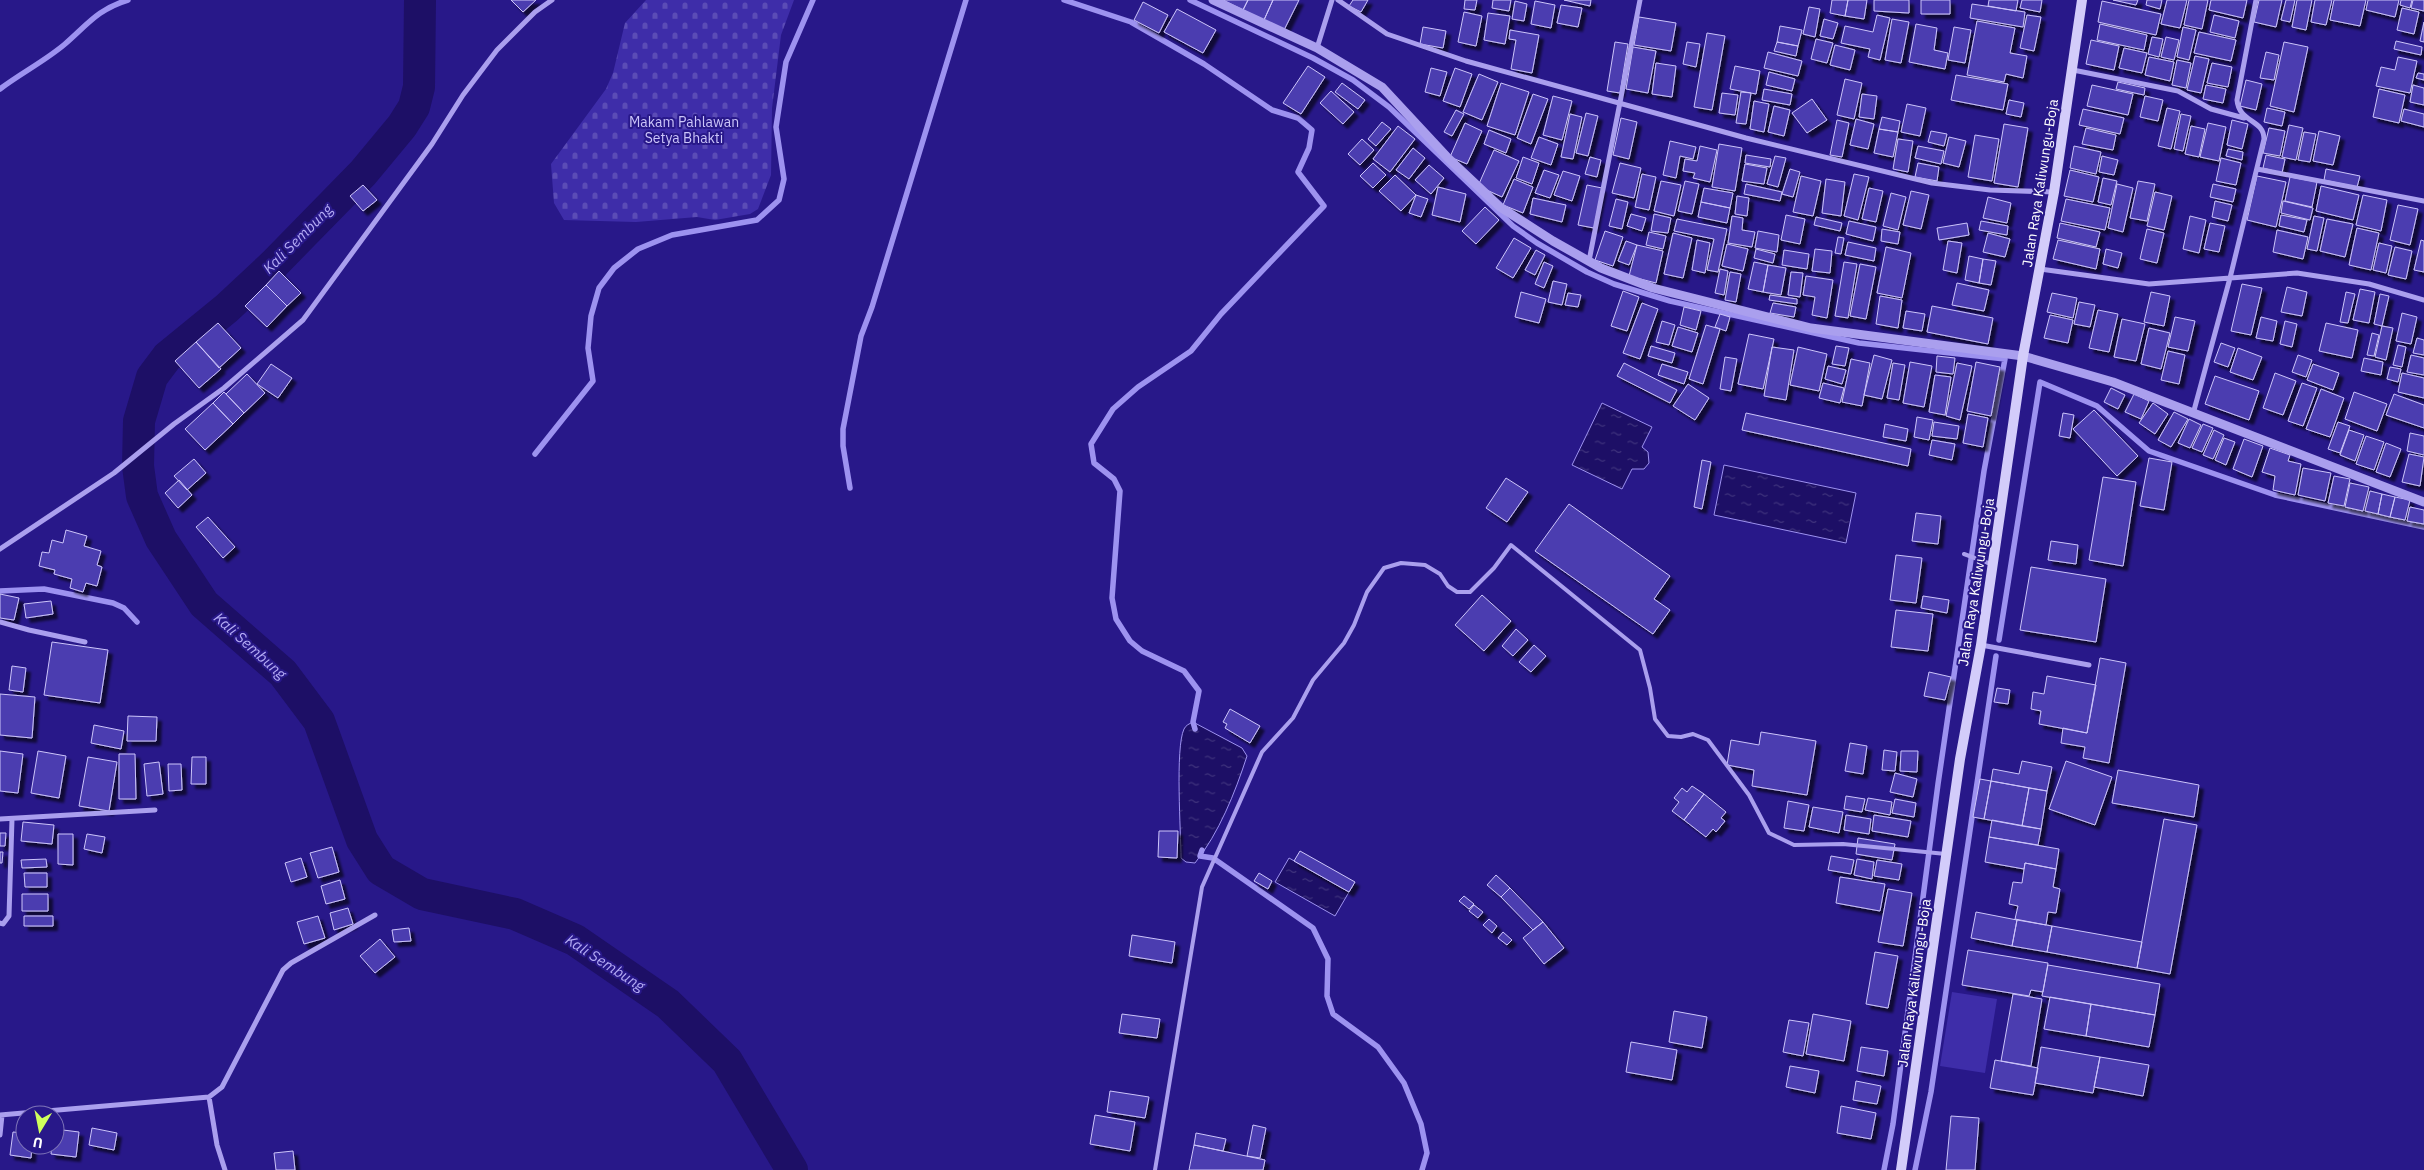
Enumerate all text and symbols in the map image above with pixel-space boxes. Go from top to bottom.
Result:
street label: Jalan Raya Kaliwungu-Boja [2018,97,2062,268]
park label: Makam Pahlawan Setya Bhakti [629,113,739,147]
water label: Kali Sembung [259,199,338,278]
street label: Jalan Raya Kaliwungu-Boja [1954,496,1998,667]
water label: Kali Sembung [210,608,292,684]
street label: Jalan Raya Kaliwungu-Boja [1893,897,1935,1068]
water label: Kali Sembung [562,930,650,996]
north arrow [15,1105,65,1155]
text: U [31,1133,44,1153]

